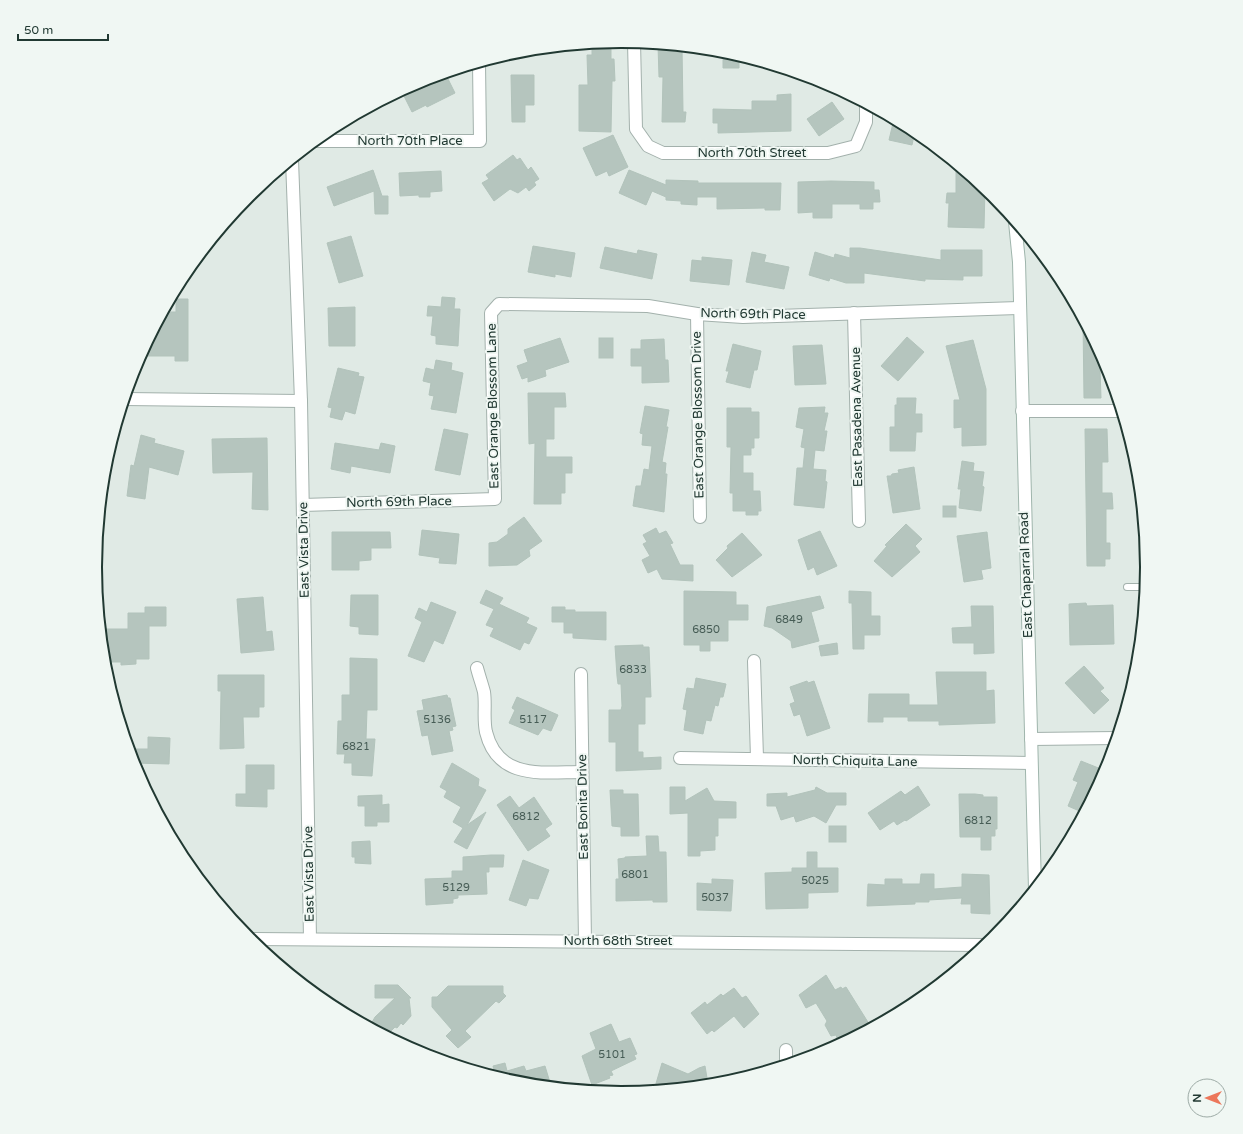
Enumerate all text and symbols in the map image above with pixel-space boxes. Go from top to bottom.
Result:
scale bar [18,16,108,42]
text: 50 m [24,23,53,37]
street label: North 70th Place [357,133,463,149]
street label: North 70th Street [697,145,807,161]
street label: North 69th Place [700,305,806,323]
street label: East Orange Blossom Lane [484,323,502,489]
street label: East Orange Blossom Drive [689,331,707,499]
street label: East Pasadena Avenue [848,347,866,487]
street label: North 69th Place [346,493,452,511]
street label: East Vista Drive [295,502,313,598]
street label: East Chaparral Road [1016,512,1036,638]
house number: 6849 [775,613,803,626]
house number: 6850 [692,623,720,636]
house number: 6833 [619,663,647,676]
house number: 5136 [423,713,451,726]
house number: 5117 [519,713,547,726]
house number: 6821 [342,740,370,753]
street label: North Chiquita Lane [793,752,917,770]
street label: East Bonita Drive [574,754,592,860]
house number: 6812 [512,810,540,823]
house number: 6812 [964,814,992,827]
street label: East Vista Drive [300,826,318,922]
house number: 6801 [621,868,649,881]
house number: 5025 [801,874,829,887]
house number: 5129 [442,881,470,894]
house number: 5037 [701,891,729,904]
street label: North 68th Street [563,933,673,949]
house number: 5101 [598,1048,626,1061]
north arrow [1187,1078,1227,1118]
text: N [1191,1094,1204,1102]

